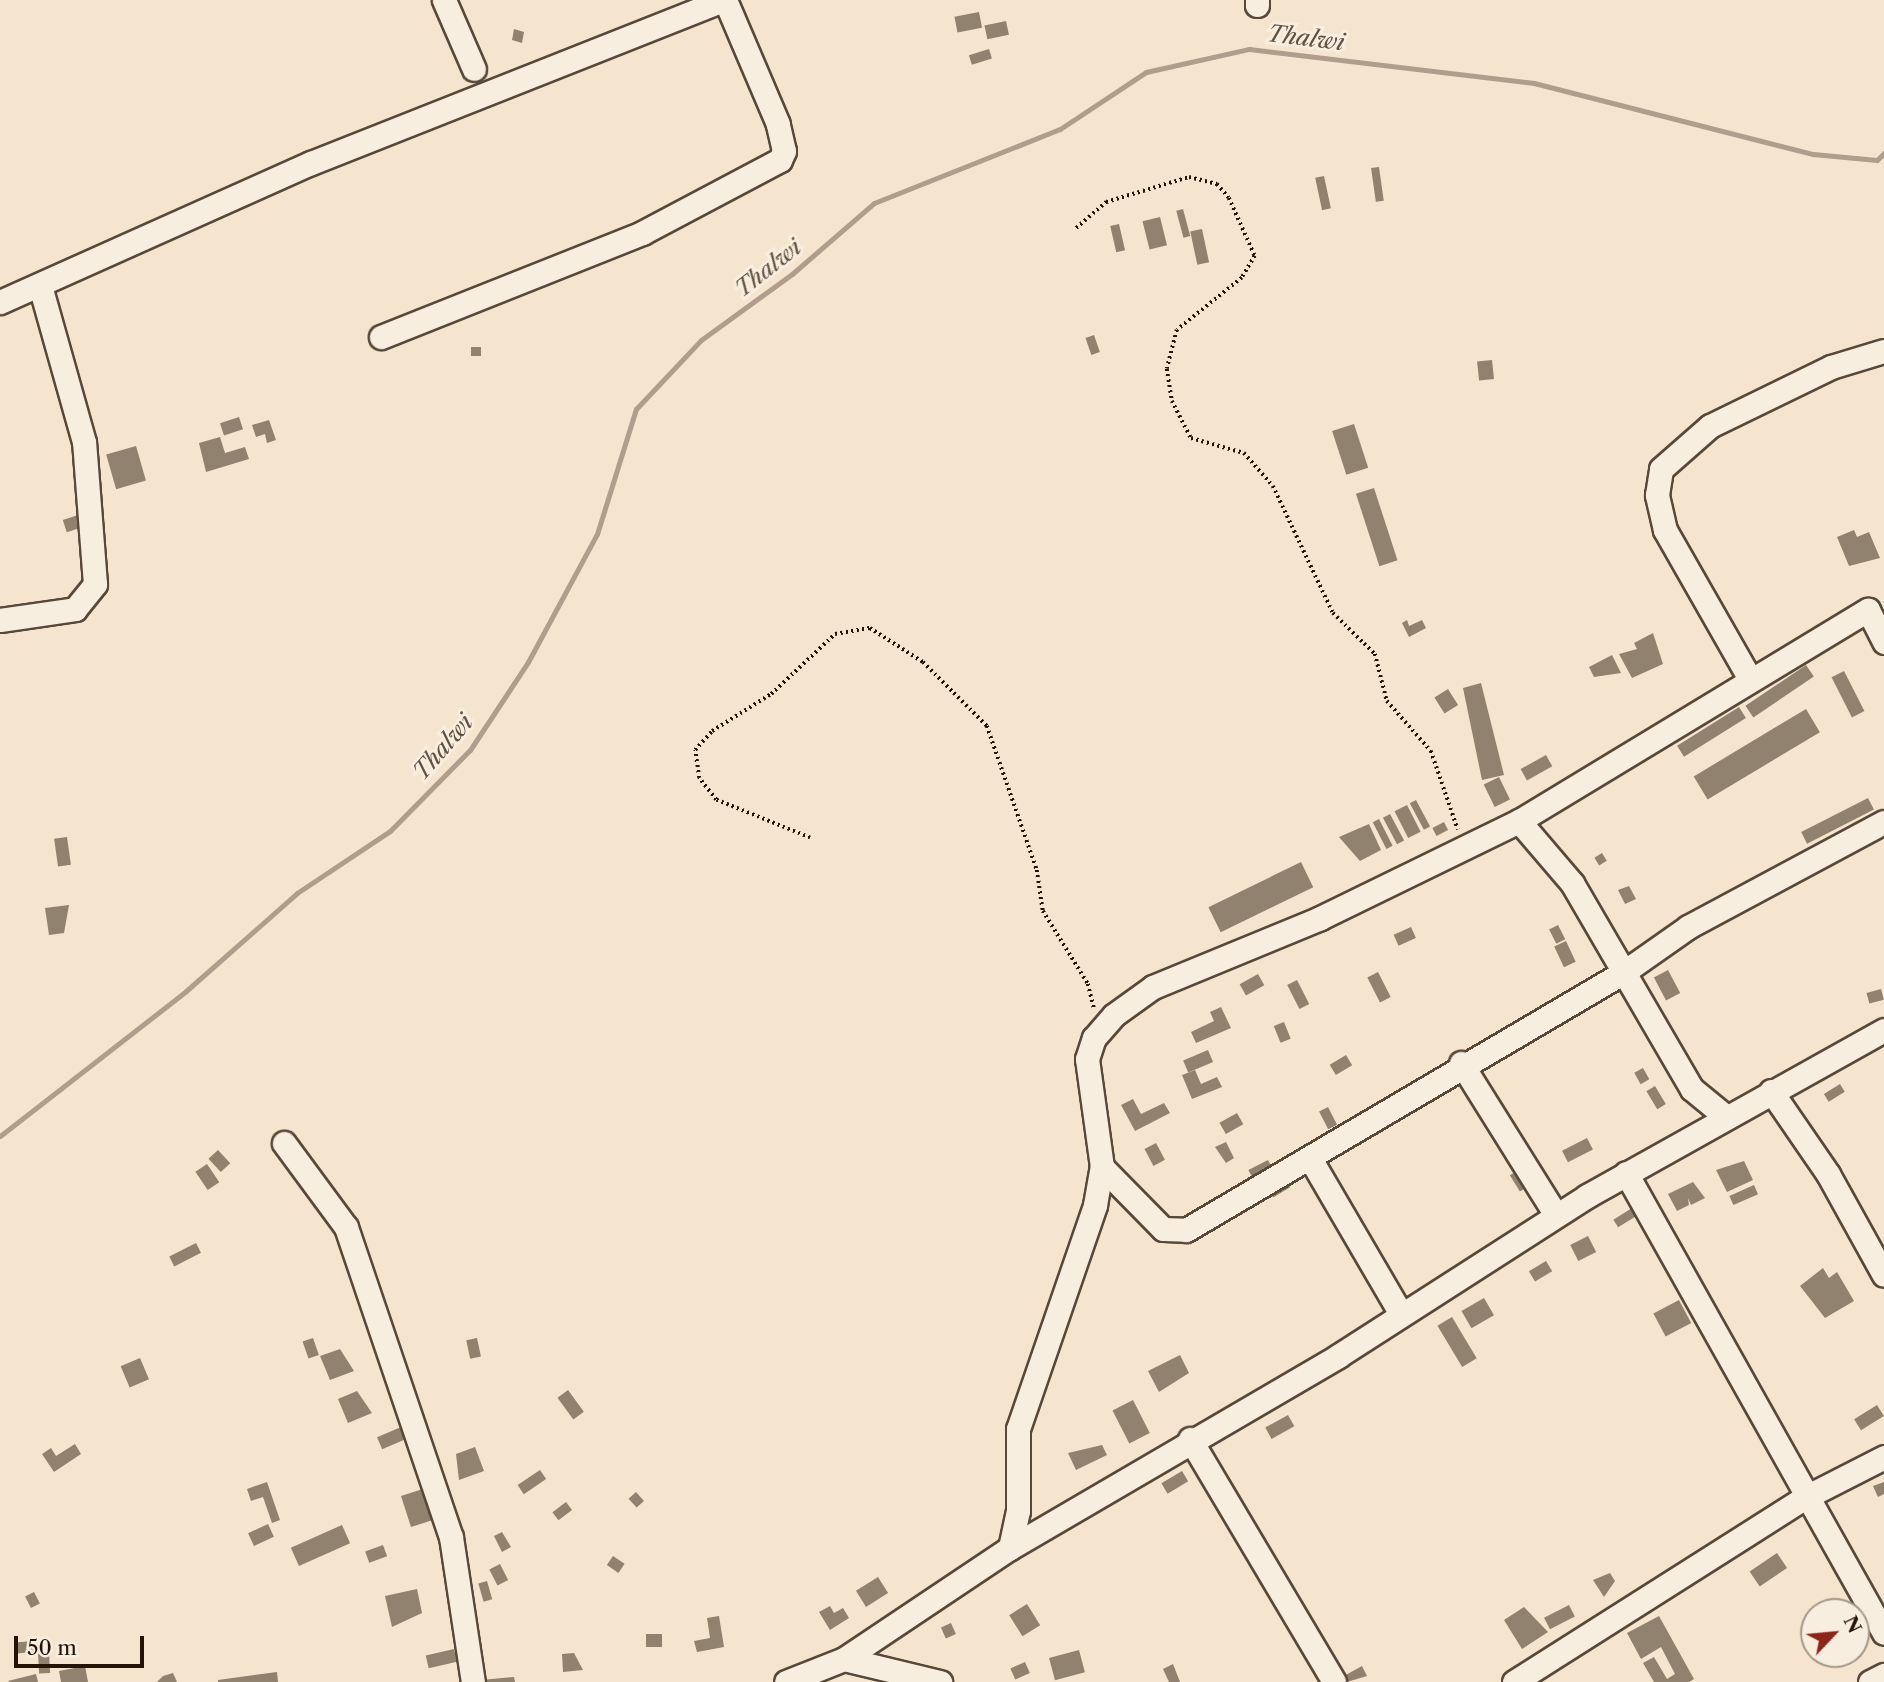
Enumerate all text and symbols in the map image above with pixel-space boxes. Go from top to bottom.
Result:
water label: Thalwi [1266,20,1346,56]
water label: Thalwi [729,233,807,303]
water label: Thalwi [407,709,479,785]
north arrow [1800,1598,1870,1668]
text: N [1839,1612,1866,1637]
scale bar [18,1622,147,1666]
text: 50 m [27,1635,77,1660]

